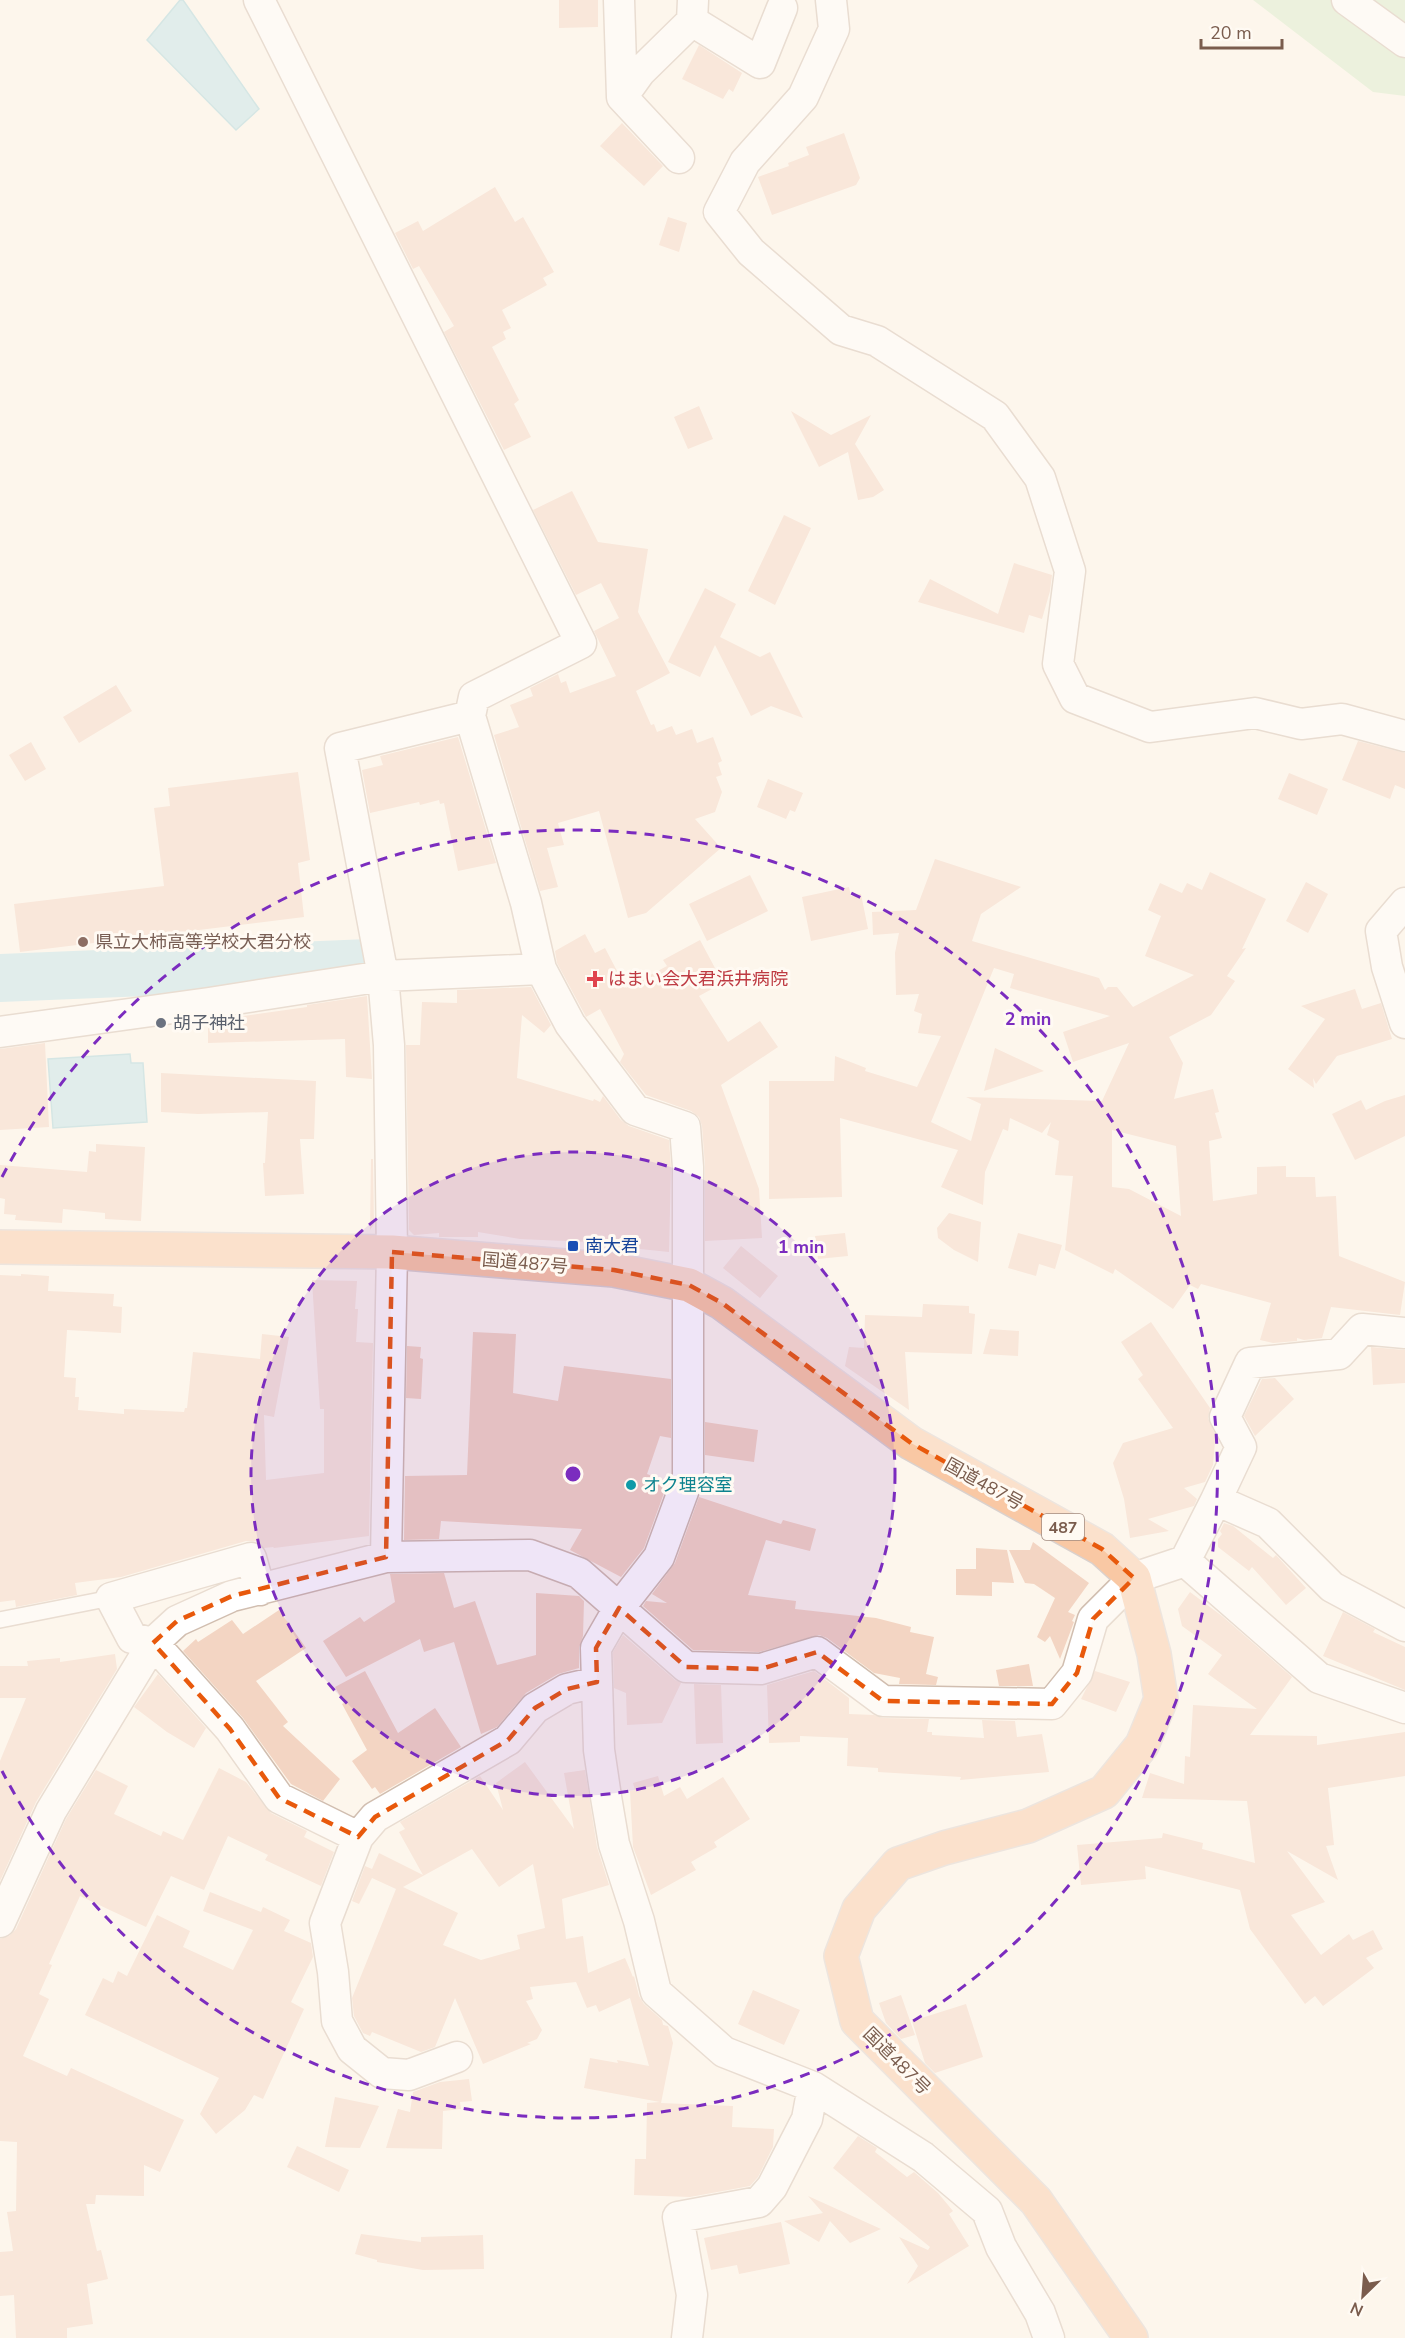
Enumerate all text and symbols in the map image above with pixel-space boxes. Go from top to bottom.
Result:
scale bar [1201,12,1282,50]
text: 20 m [1210,21,1252,45]
place label: 県立大柿高等学校大君分校 [95,930,311,954]
marker: 県立大柿高等学校大君分校 [76,935,90,949]
place label: はまい会大君浜井病院 [608,967,788,991]
marker: はまい会大君浜井病院 [586,970,604,988]
text: 2 min [1005,1007,1051,1031]
place label: 胡子神社 [173,1011,245,1035]
marker: 胡子神社 [154,1016,168,1030]
place label: 南大君 [585,1234,639,1258]
text: 1 min [778,1235,824,1259]
marker: 南大君 [566,1239,580,1253]
street label: 国道487号 [481,1247,569,1279]
street label: 国道487号 [940,1453,1028,1515]
centre of rings [563,1464,583,1484]
place label: オク理容室 [643,1473,733,1497]
marker: オク理容室 [624,1478,638,1492]
road number: 487 [1042,1514,1084,1540]
street label: 国道487号 [858,2022,936,2100]
north arrow [1333,2266,1393,2326]
text: N [1347,2296,1367,2321]

